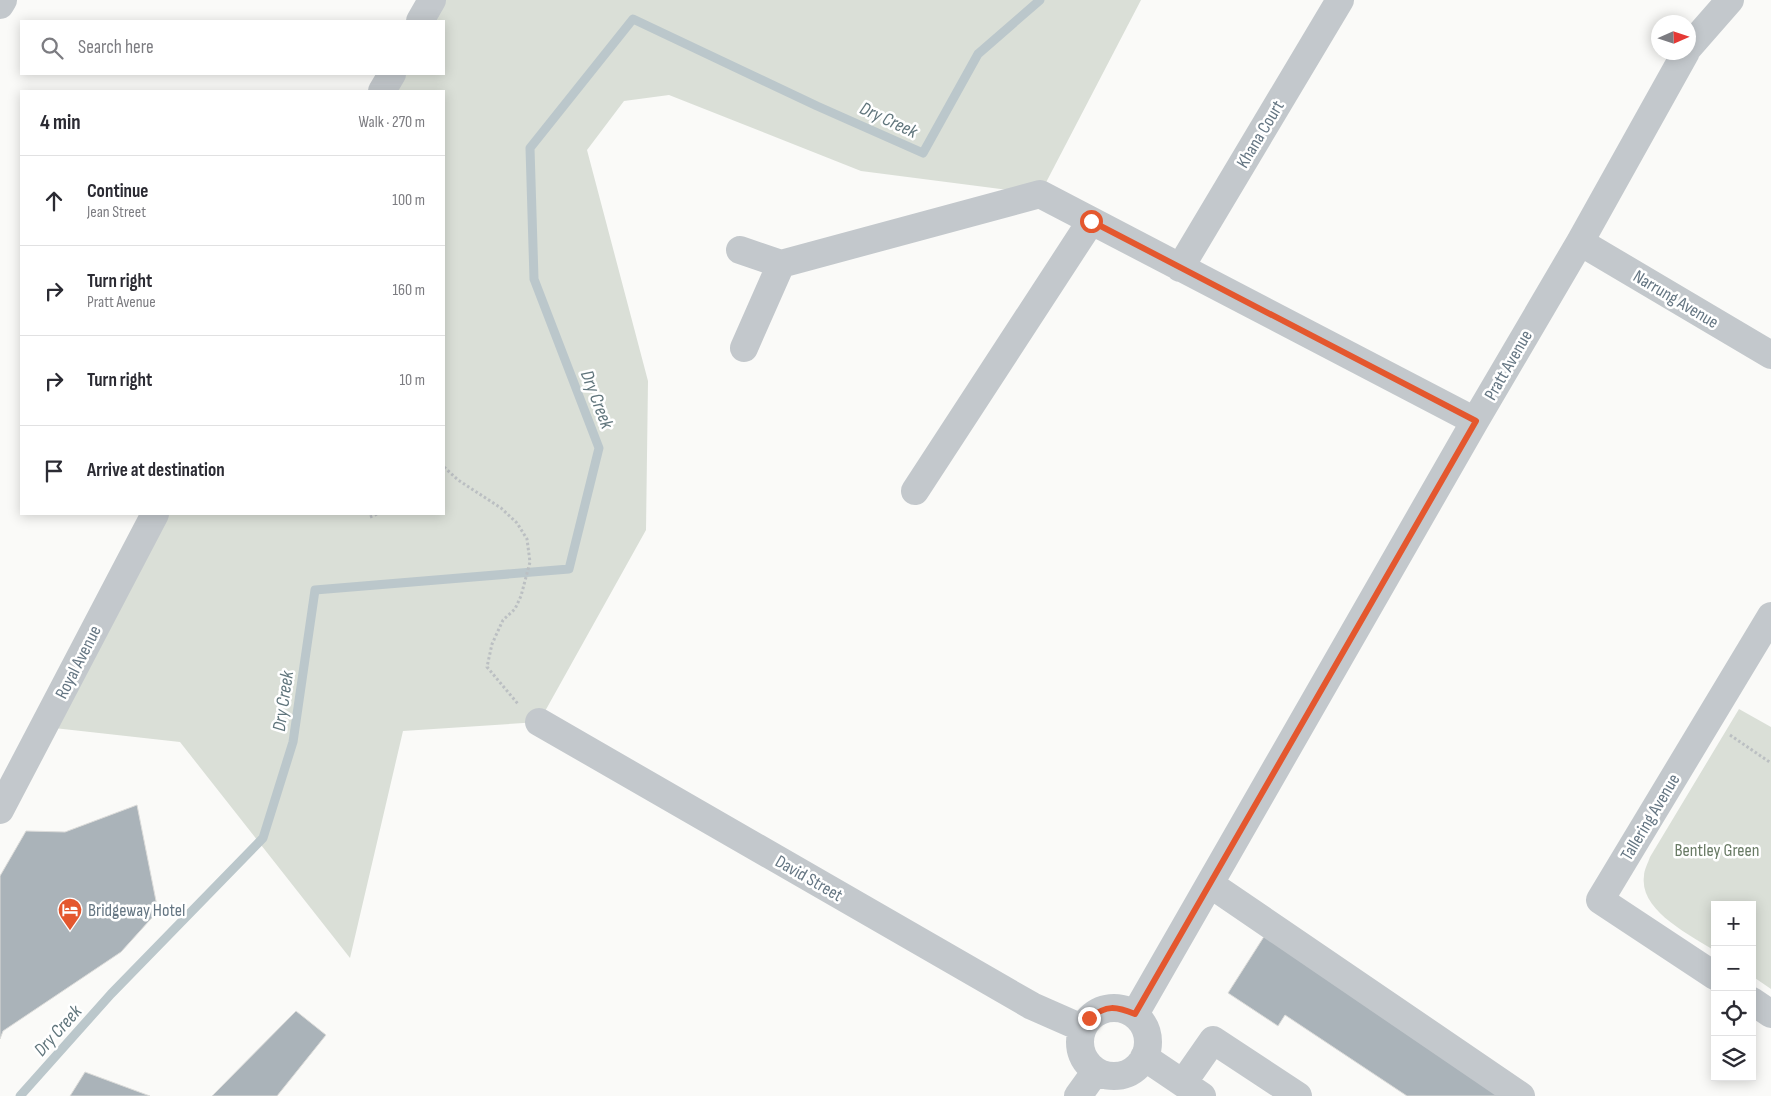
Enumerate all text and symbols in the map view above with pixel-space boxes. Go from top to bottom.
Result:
north arrow [1651,15,1696,60]
search box [20,20,445,75]
icon: search [38,34,66,62]
text: Search here [78,36,154,59]
street label: Khana Court [1232,96,1289,172]
water label: Dry Creek [856,97,922,144]
text: 4 min [40,110,81,135]
text: Walk · 270 m [359,113,425,132]
text: Continue [87,180,148,203]
icon: ahead [40,187,68,215]
text: 100 m [392,191,425,210]
text: Jean Street [87,203,146,222]
route start [1080,210,1103,233]
street label: Narrung Avenue [1629,266,1722,333]
text: Turn right [87,270,152,293]
icon: right [40,277,68,305]
text: 160 m [392,281,425,300]
text: Pratt Avenue [87,293,156,312]
street label: Pratt Avenue [1480,327,1537,404]
icon: right [40,367,68,395]
water label: Dry Creek [575,367,619,433]
text: Turn right [87,369,152,392]
text: 10 m [399,371,425,390]
icon: arrive [40,457,68,485]
text: Arrive at destination [87,459,225,482]
street label: Royal Avenue [51,622,106,702]
water label: Dry Creek [268,669,299,733]
street label: Tallering Avenue [1616,770,1684,864]
park label: Bentley Green [1675,840,1759,861]
street label: David Street [771,851,847,906]
hotel icon: Bridgeway Hotel [57,897,83,931]
place label: Bridgeway Hotel [88,900,185,921]
map controls [1711,901,1756,1081]
button: + [1711,901,1756,946]
button: − [1711,946,1756,991]
button: locate [1711,991,1756,1036]
water label: Dry Creek [29,1000,88,1061]
route end [1078,1007,1101,1030]
button: layers [1711,1036,1756,1081]

